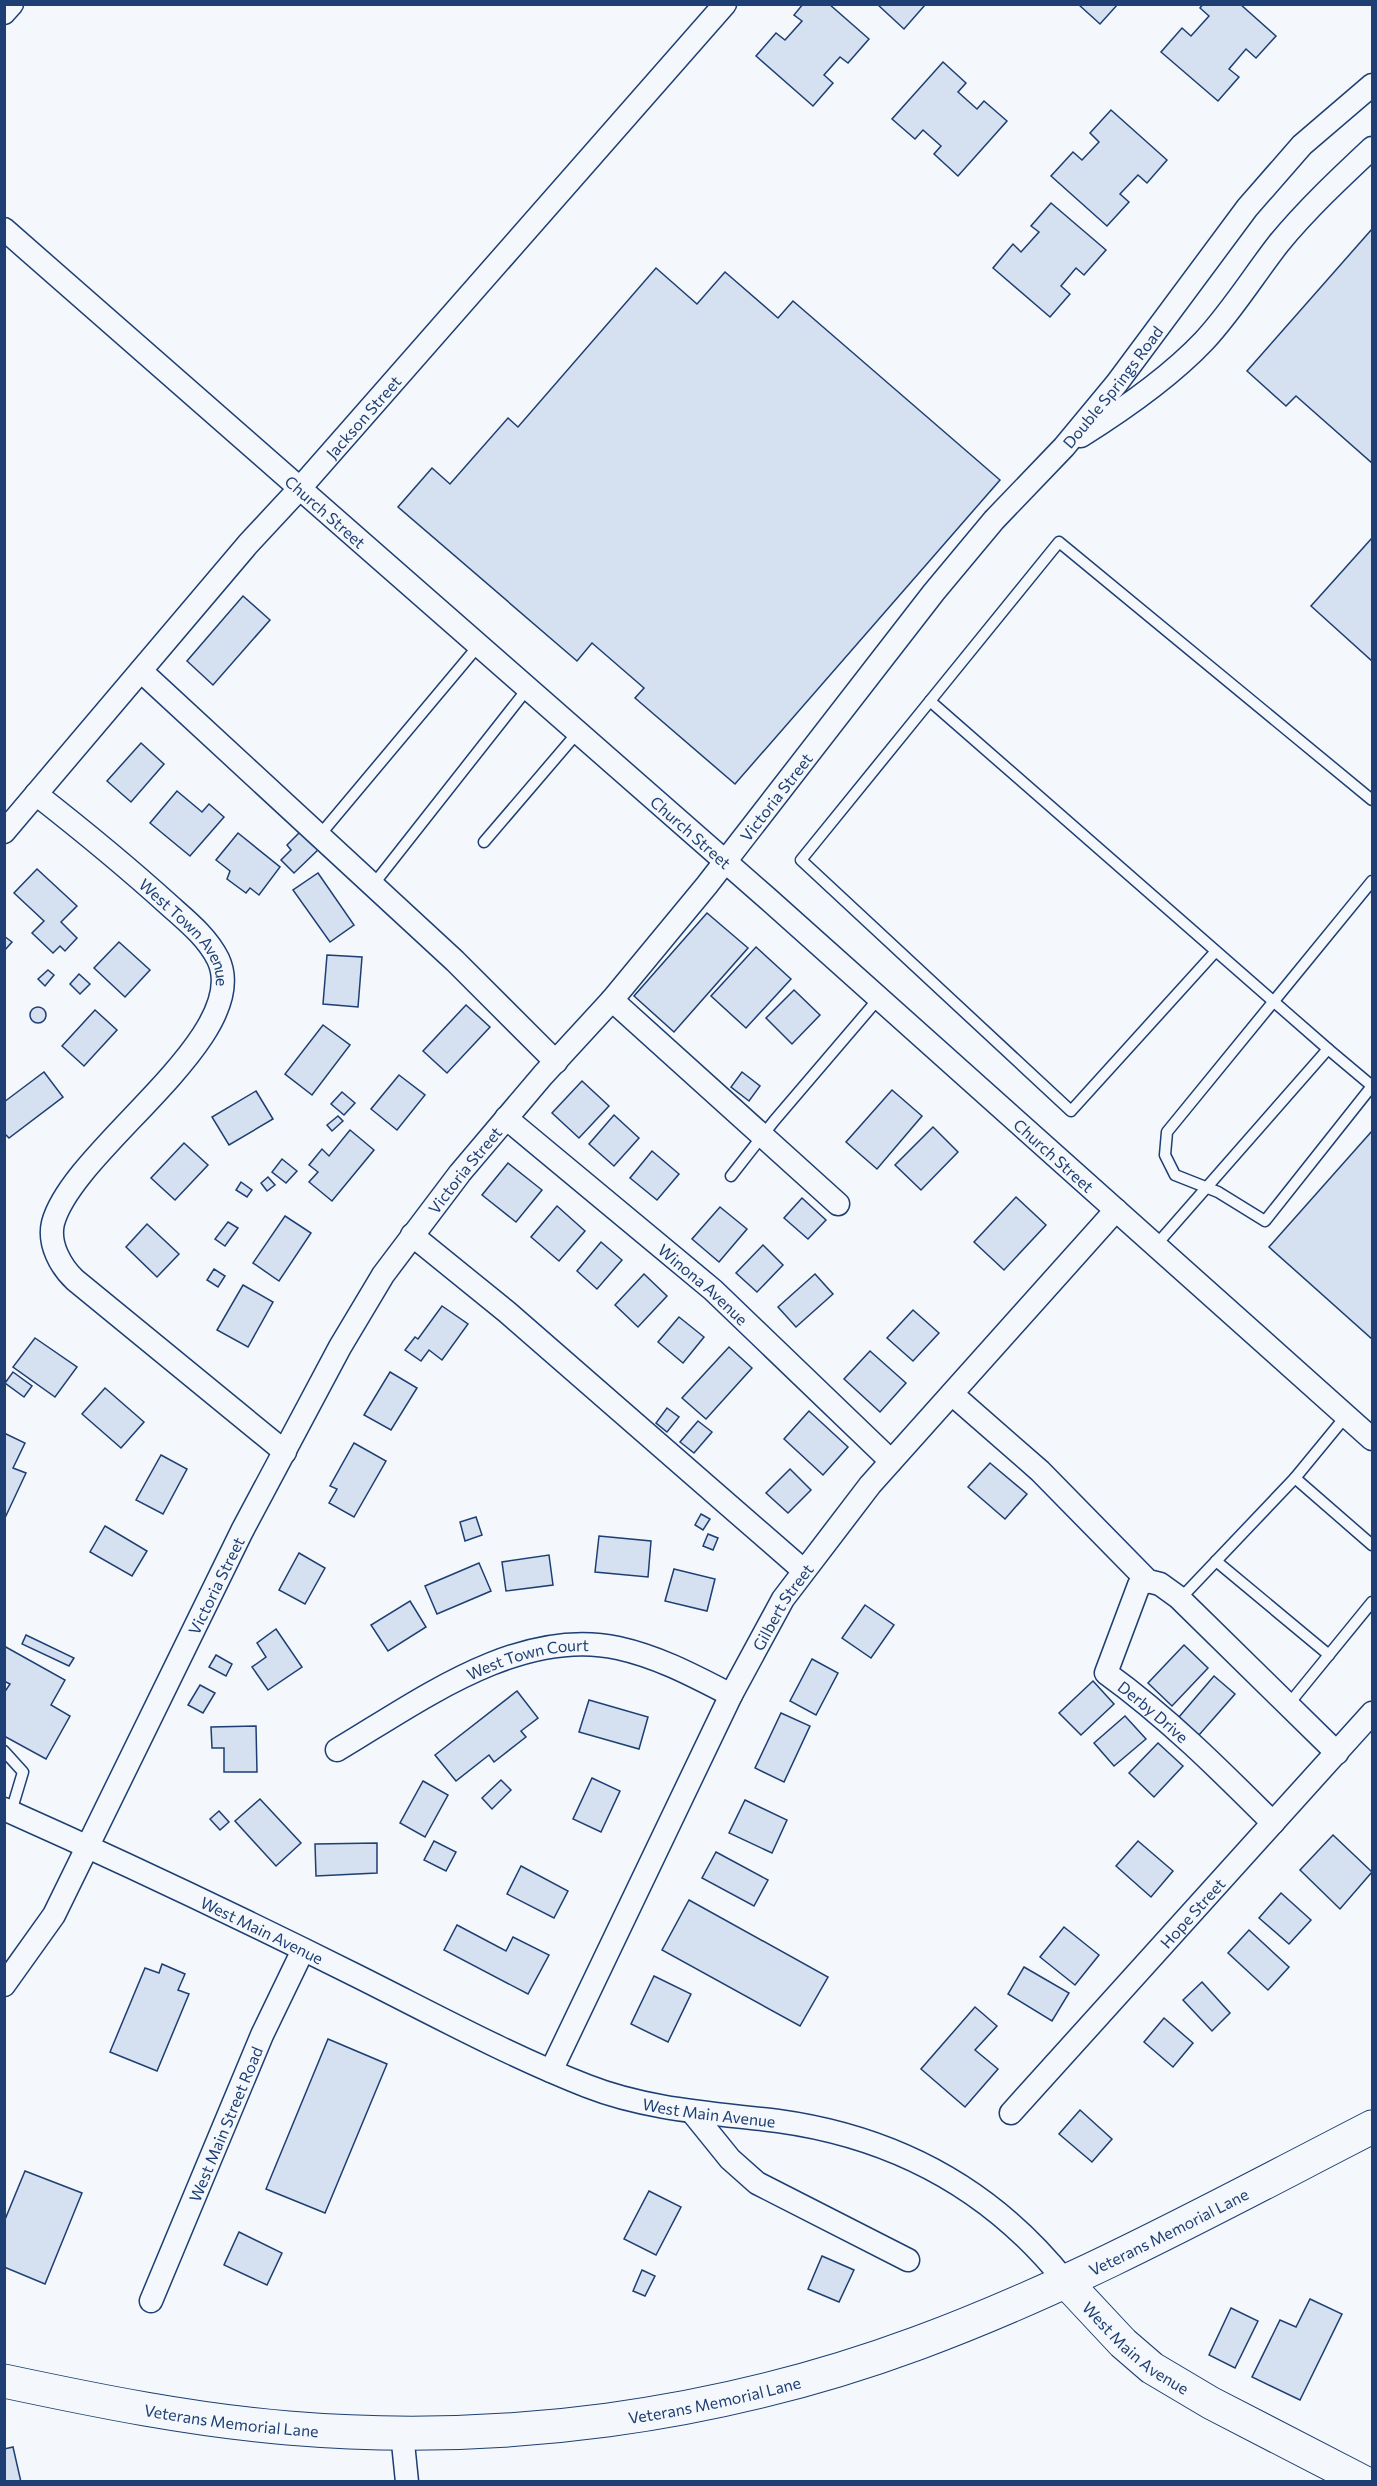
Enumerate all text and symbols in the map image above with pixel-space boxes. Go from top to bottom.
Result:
street label: Double Springs Road [1058,322,1166,451]
street label: Jackson Street [321,371,405,462]
street label: Church Street [282,471,370,552]
street label: Victoria Street [735,748,816,844]
street label: Church Street [647,791,736,872]
street label: West Town Avenue [136,874,233,986]
street label: Church Street [1010,1114,1098,1196]
street label: Victoria Street [424,1122,505,1217]
street label: Winona Avenue [655,1239,752,1328]
street label: Victoria Street [183,1533,247,1637]
street label: Gilbert Street [748,1559,817,1653]
street label: West Town Court [463,1635,590,1683]
street label: Derby Drive [1115,1676,1193,1746]
street label: Hope Street [1155,1873,1229,1952]
street label: West Main Avenue [198,1892,327,1967]
street label: West Main Street Road [184,2043,266,2204]
street label: West Main Avenue [641,2093,777,2130]
street label: Veterans Memorial Lane [1085,2183,1251,2279]
street label: West Main Avenue [1079,2297,1193,2397]
street label: Veterans Memorial Lane [627,2372,803,2427]
street label: Veterans Memorial Lane [143,2399,319,2440]

